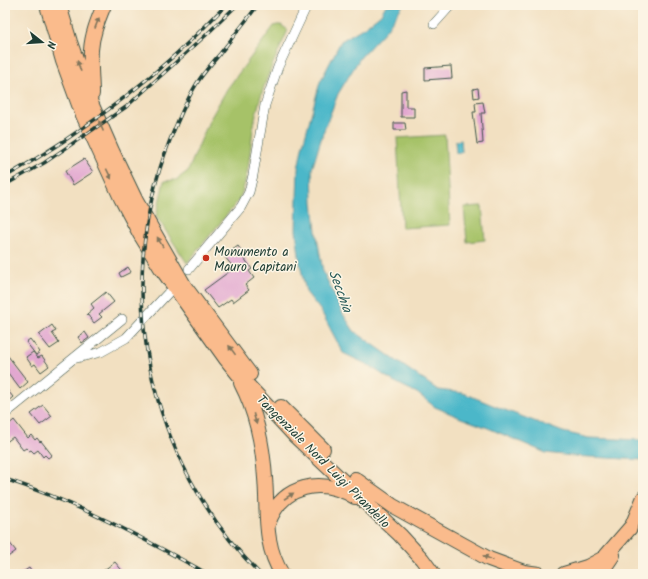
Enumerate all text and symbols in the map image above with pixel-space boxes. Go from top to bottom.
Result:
one-way arrow [94,16,100,28]
north arrow [22,22,62,62]
text: N [41,39,60,51]
one-way arrow [75,60,81,72]
one-way arrow [98,120,104,131]
one-way arrow [106,168,112,180]
one-way arrow [156,236,163,248]
place label: Monumento a Mauro Capitani [214,242,297,278]
marker: Monumento a Mauro Capitani [201,253,211,263]
water label: Secchia [322,267,358,317]
one-way arrow [227,344,236,355]
street label: Tangenziale Nord Luigi Pirandello [251,390,395,534]
one-way arrow [252,414,258,426]
one-way arrow [283,492,295,499]
one-way arrow [483,555,494,561]

